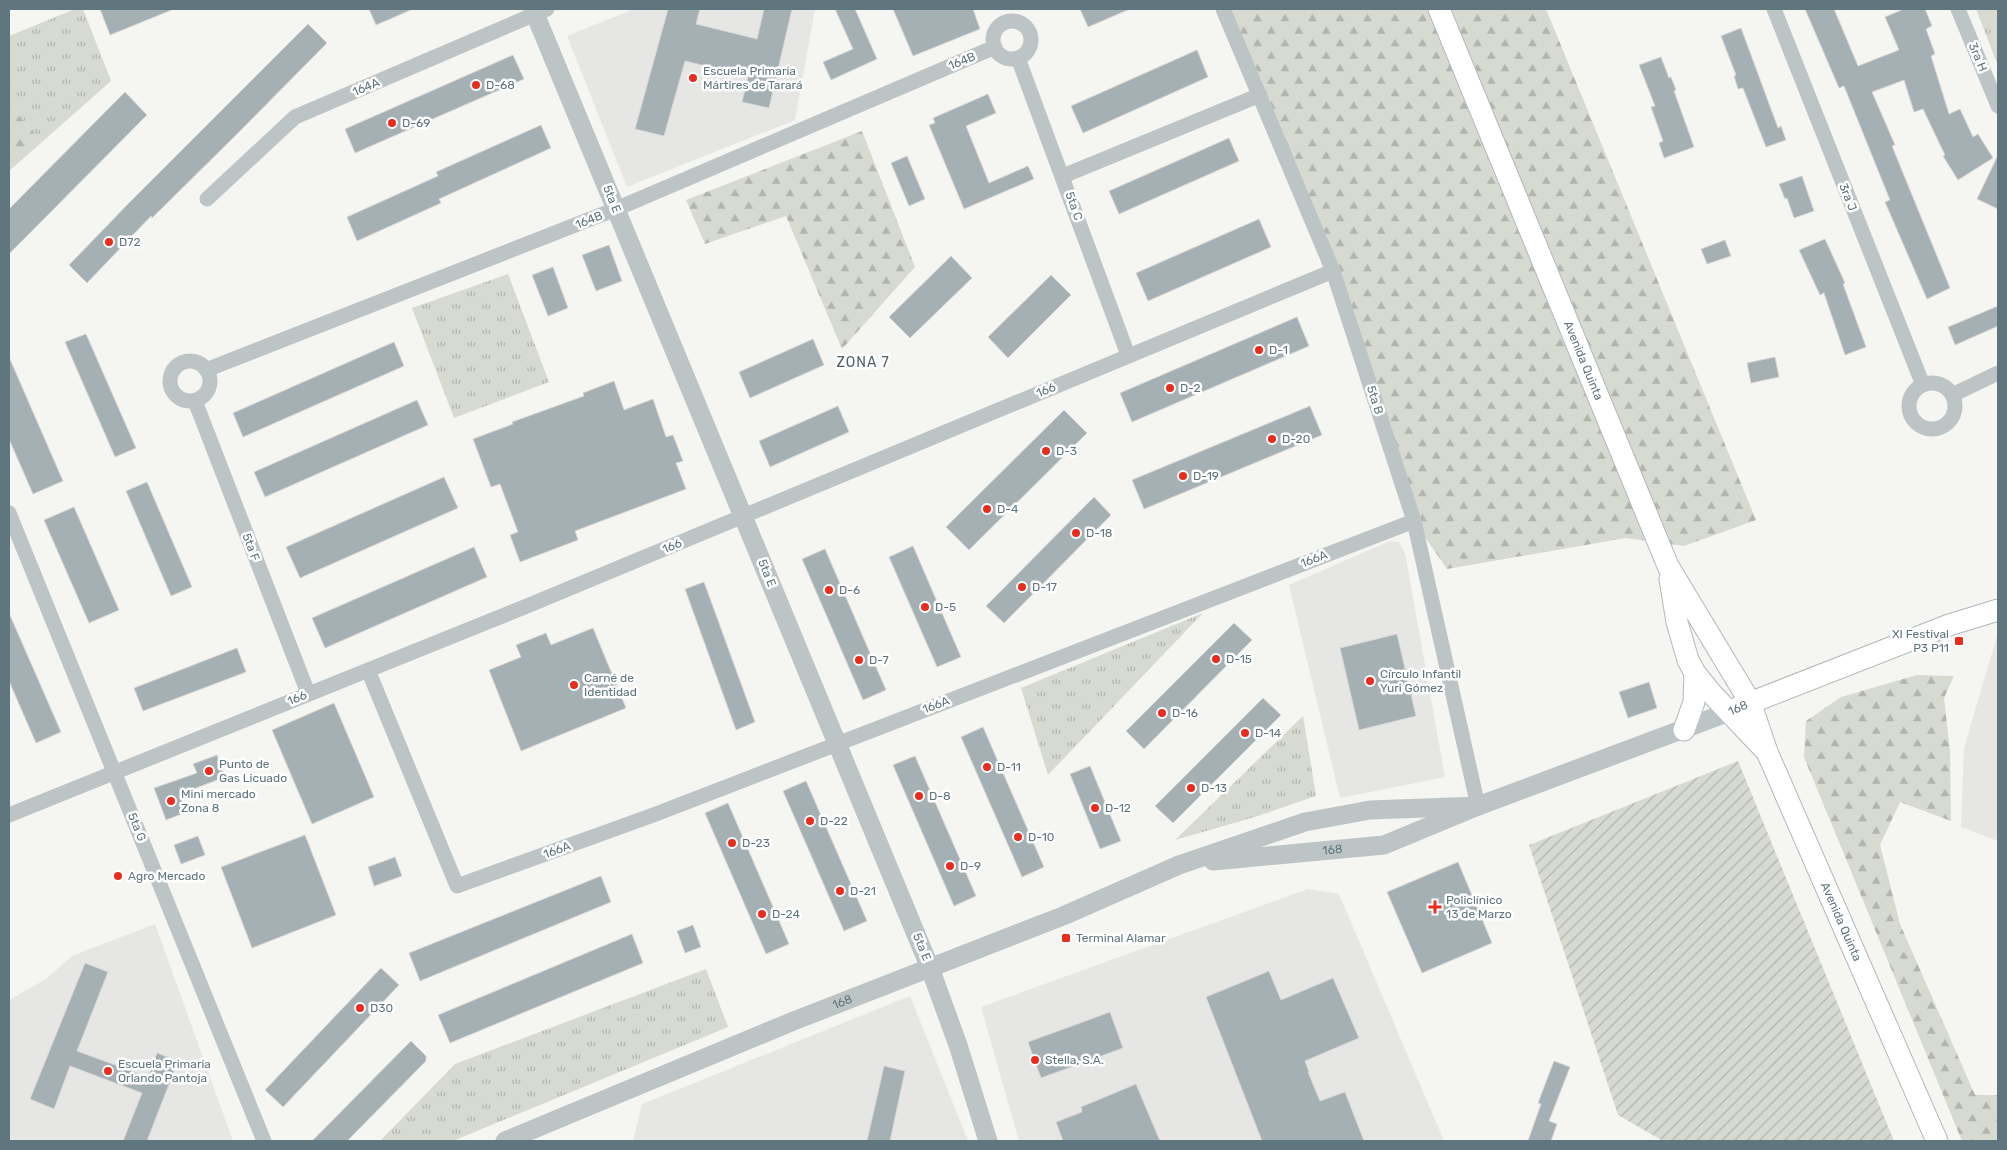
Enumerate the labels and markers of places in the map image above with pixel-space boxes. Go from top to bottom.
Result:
place label: Escuela Primaria Mártires de Tarará [703,64,803,92]
marker: Escuela Primaria Mártires de Tarará [687,72,699,84]
place label: D-68 [486,78,515,92]
marker: D-68 [470,79,482,91]
place label: D-69 [402,116,430,130]
marker: D-69 [386,117,398,129]
place label: D72 [119,235,140,249]
marker: D72 [103,236,115,248]
place label: D-1 [1269,343,1288,357]
marker: D-1 [1253,344,1265,356]
place label: D-2 [1180,381,1201,395]
marker: D-2 [1164,382,1176,394]
place label: D-20 [1282,432,1310,446]
marker: D-20 [1266,433,1278,445]
place label: D-3 [1056,444,1077,458]
marker: D-3 [1040,445,1052,457]
place label: D-19 [1193,469,1219,483]
marker: D-19 [1177,470,1189,482]
place label: D-4 [997,502,1019,516]
marker: D-4 [981,503,993,515]
place label: D-18 [1086,526,1112,540]
marker: D-18 [1070,527,1082,539]
place label: D-17 [1032,580,1057,594]
marker: D-17 [1016,581,1028,593]
place label: D-6 [839,583,860,597]
marker: D-6 [823,584,835,596]
place label: D-5 [935,600,956,614]
marker: D-5 [919,601,931,613]
place label: XI Festival P3 P11 [1892,627,1949,655]
marker: XI Festival P3 P11 [1953,635,1965,647]
place label: D-15 [1226,652,1252,666]
place label: D-7 [869,653,889,667]
marker: D-15 [1210,653,1222,665]
marker: D-7 [853,654,865,666]
place label: Círculo Infantil Yuri Gómez [1380,667,1461,695]
place label: Carné de Identidad [584,671,637,699]
marker: Círculo Infantil Yuri Gómez [1364,675,1376,687]
marker: Carné de Identidad [568,679,580,691]
place label: D-16 [1172,706,1198,720]
marker: D-16 [1156,707,1168,719]
place label: D-14 [1255,726,1282,740]
marker: D-14 [1239,727,1251,739]
place label: Punto de Gas Licuado [219,757,287,785]
place label: D-11 [997,760,1021,774]
marker: D-11 [981,761,993,773]
marker: Punto de Gas Licuado [203,765,215,777]
place label: D-13 [1201,781,1227,795]
marker: D-13 [1185,782,1197,794]
place label: Mini mercado Zona 8 [181,787,256,815]
place label: D-8 [929,789,951,803]
marker: D-8 [913,790,925,802]
marker: Mini mercado Zona 8 [165,795,177,807]
place label: D-12 [1105,801,1131,815]
marker: D-12 [1089,802,1101,814]
place label: D-22 [820,814,848,828]
marker: D-22 [804,815,816,827]
place label: D-10 [1028,830,1054,844]
marker: D-10 [1012,831,1024,843]
place label: D-23 [742,836,770,850]
marker: D-23 [726,837,738,849]
place label: D-9 [960,859,981,873]
marker: D-9 [944,860,956,872]
place label: Agro Mercado [128,869,205,883]
marker: Agro Mercado [112,870,124,882]
place label: D-21 [850,884,876,898]
marker: D-21 [834,885,846,897]
place label: Policlínico 13 de Marzo [1446,893,1512,921]
marker: Policlínico 13 de Marzo [1428,900,1442,914]
place label: D-24 [772,907,801,921]
marker: D-24 [756,908,768,920]
place label: Terminal Alamar [1076,931,1166,945]
marker: Terminal Alamar [1060,932,1072,944]
place label: D30 [370,1001,393,1015]
marker: D30 [354,1002,366,1014]
place label: Stella, S.A. [1045,1053,1104,1067]
marker: Stella, S.A. [1029,1054,1041,1066]
place label: Escuela Primaria Orlando Pantoja [118,1057,211,1085]
marker: Escuela Primaria Orlando Pantoja [102,1065,114,1077]

